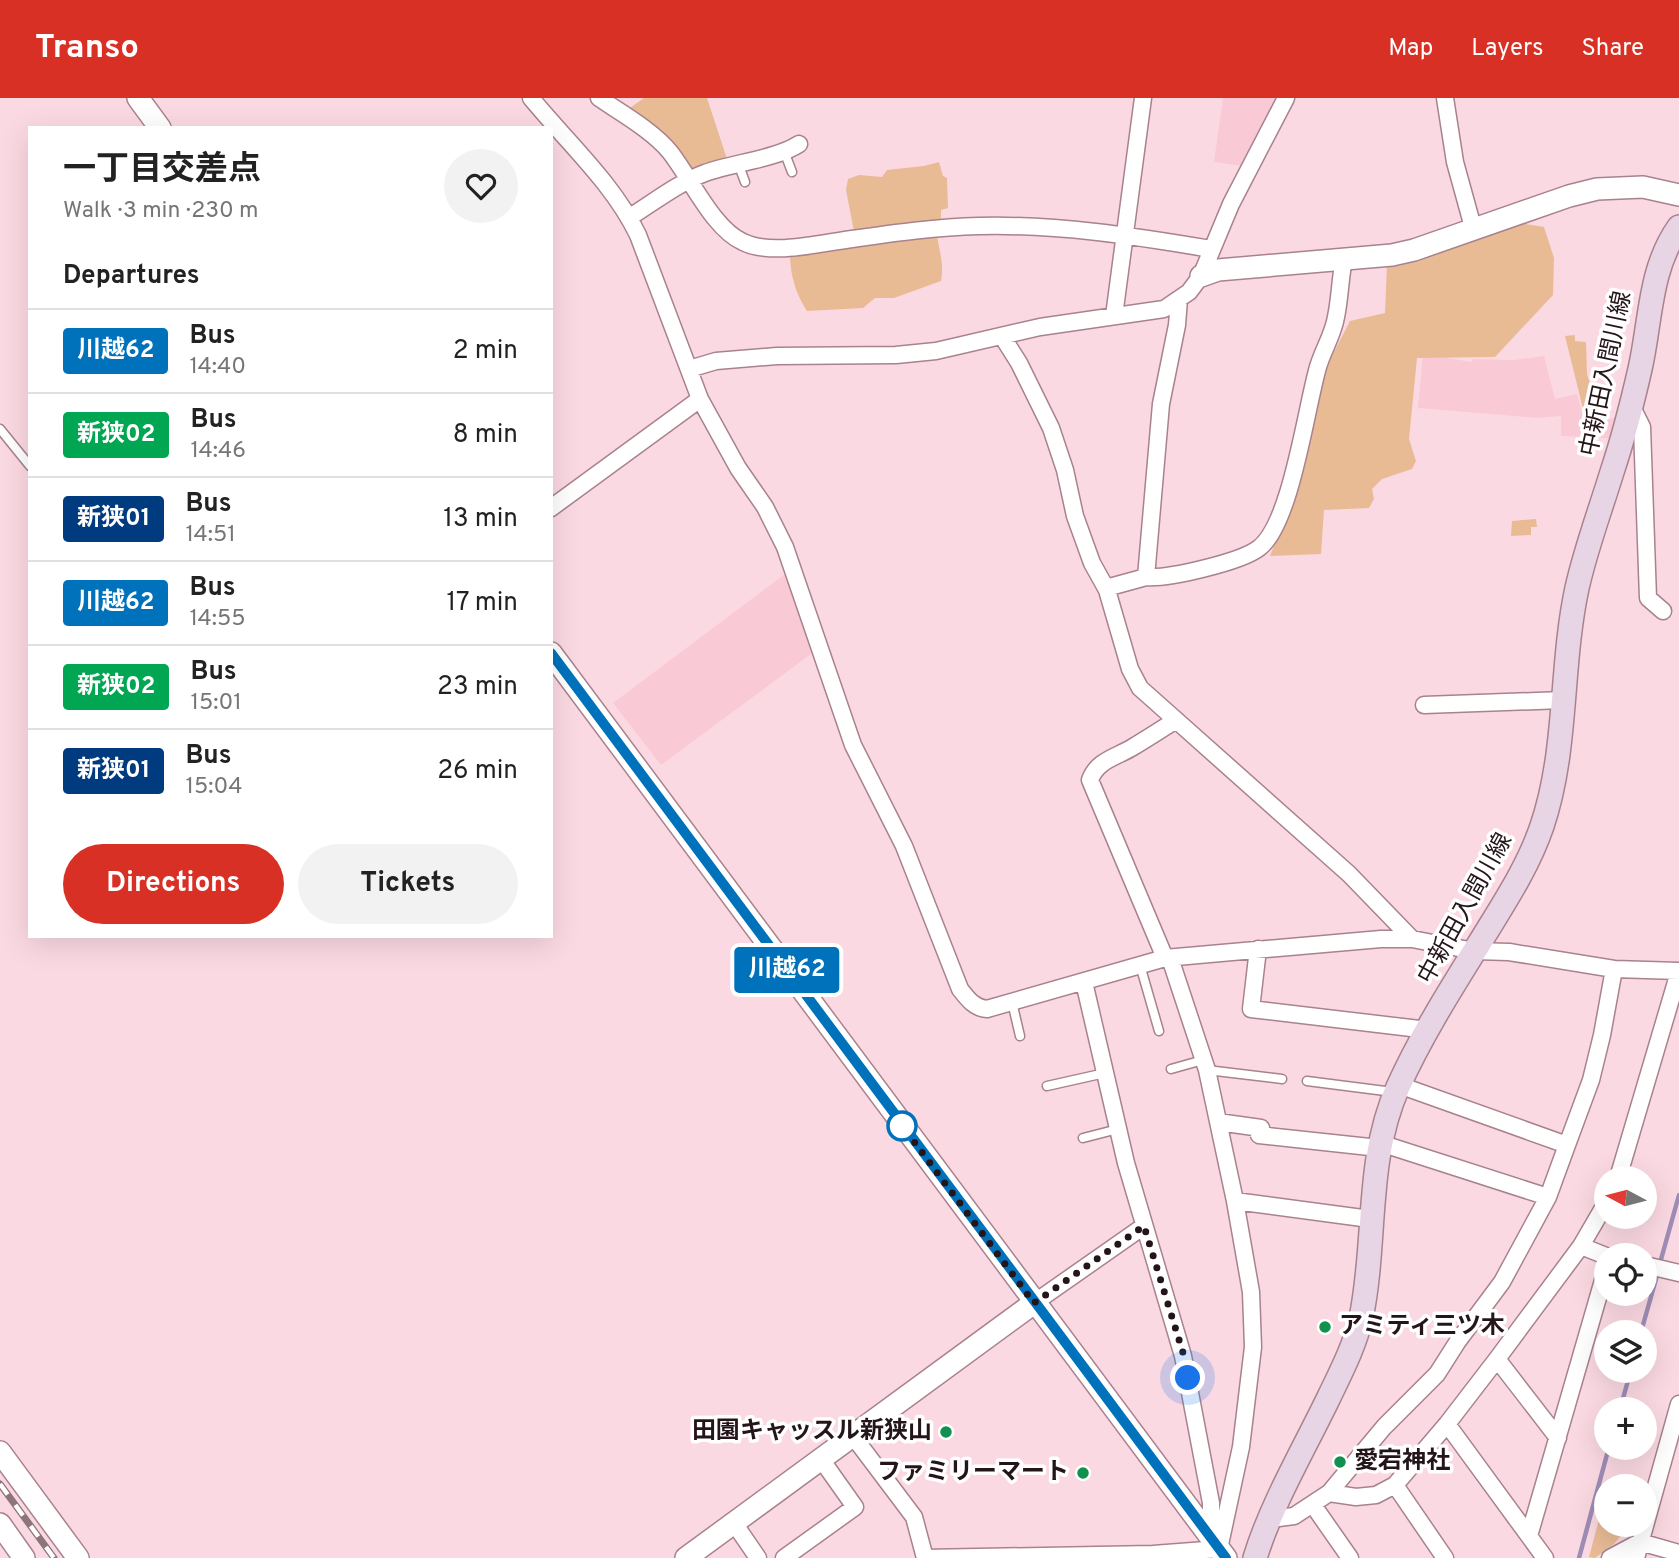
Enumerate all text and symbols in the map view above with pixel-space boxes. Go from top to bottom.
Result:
text: Transo [35,28,139,70]
text: Map [1388,34,1433,64]
text: Layers [1471,34,1543,64]
text: Share [1581,34,1644,64]
button: heart [444,149,518,223]
text: 一丁目交差点 [63,150,261,192]
text: Walk · 3 min · 230 m [63,197,259,226]
text: Departures [63,260,200,293]
street label: 中新田入間川線 [1575,289,1639,459]
text: Bus [189,320,236,353]
text: 2 min [453,335,518,368]
text: 川越62 [77,336,154,366]
text: 14:40 [189,353,246,382]
text: Bus [190,404,237,437]
text: 8 min [453,419,518,452]
text: 新狭02 [77,420,155,450]
text: 14:46 [190,437,246,466]
text: Bus [185,488,232,521]
text: 13 min [443,503,518,536]
text: 新狭01 [77,504,150,534]
text: 14:51 [185,521,236,550]
text: Bus [189,572,236,605]
text: 17 min [446,587,518,620]
text: 川越62 [77,588,154,618]
text: 14:55 [189,605,246,634]
text: Bus [190,656,237,689]
text: 23 min [437,671,518,704]
text: 新狭02 [77,672,155,702]
text: 15:01 [190,689,242,718]
text: Bus [185,740,232,773]
text: 26 min [437,755,518,788]
text: 新狭01 [77,756,150,786]
text: 15:04 [185,773,242,802]
street label: 中新田入間川線 [1412,828,1520,990]
button: Directions [63,844,284,924]
button: Tickets [298,844,518,924]
line badge: 川越62 [738,947,836,993]
text: 川越62 [748,955,826,985]
unlabelled marker [887,1111,917,1141]
north arrow [1594,1166,1657,1228]
map controls [1594,1166,1657,1537]
button: locate [1594,1243,1657,1306]
place label: アミティ三ツ木 [1339,1312,1505,1342]
marker: アミティ三ツ木 [1317,1319,1333,1335]
button: layers [1594,1320,1657,1383]
your location [1170,1360,1205,1395]
button: + [1594,1397,1657,1460]
place label: 田園キャッスル新狭山 [692,1417,932,1447]
marker: 田園キャッスル新狭山 [938,1424,954,1440]
place label: 愛宕神社 [1354,1447,1450,1477]
marker: 愛宕神社 [1332,1454,1348,1470]
place label: ファミリーマート [877,1458,1069,1488]
marker: ファミリーマート [1075,1465,1091,1481]
button: − [1594,1474,1657,1537]

